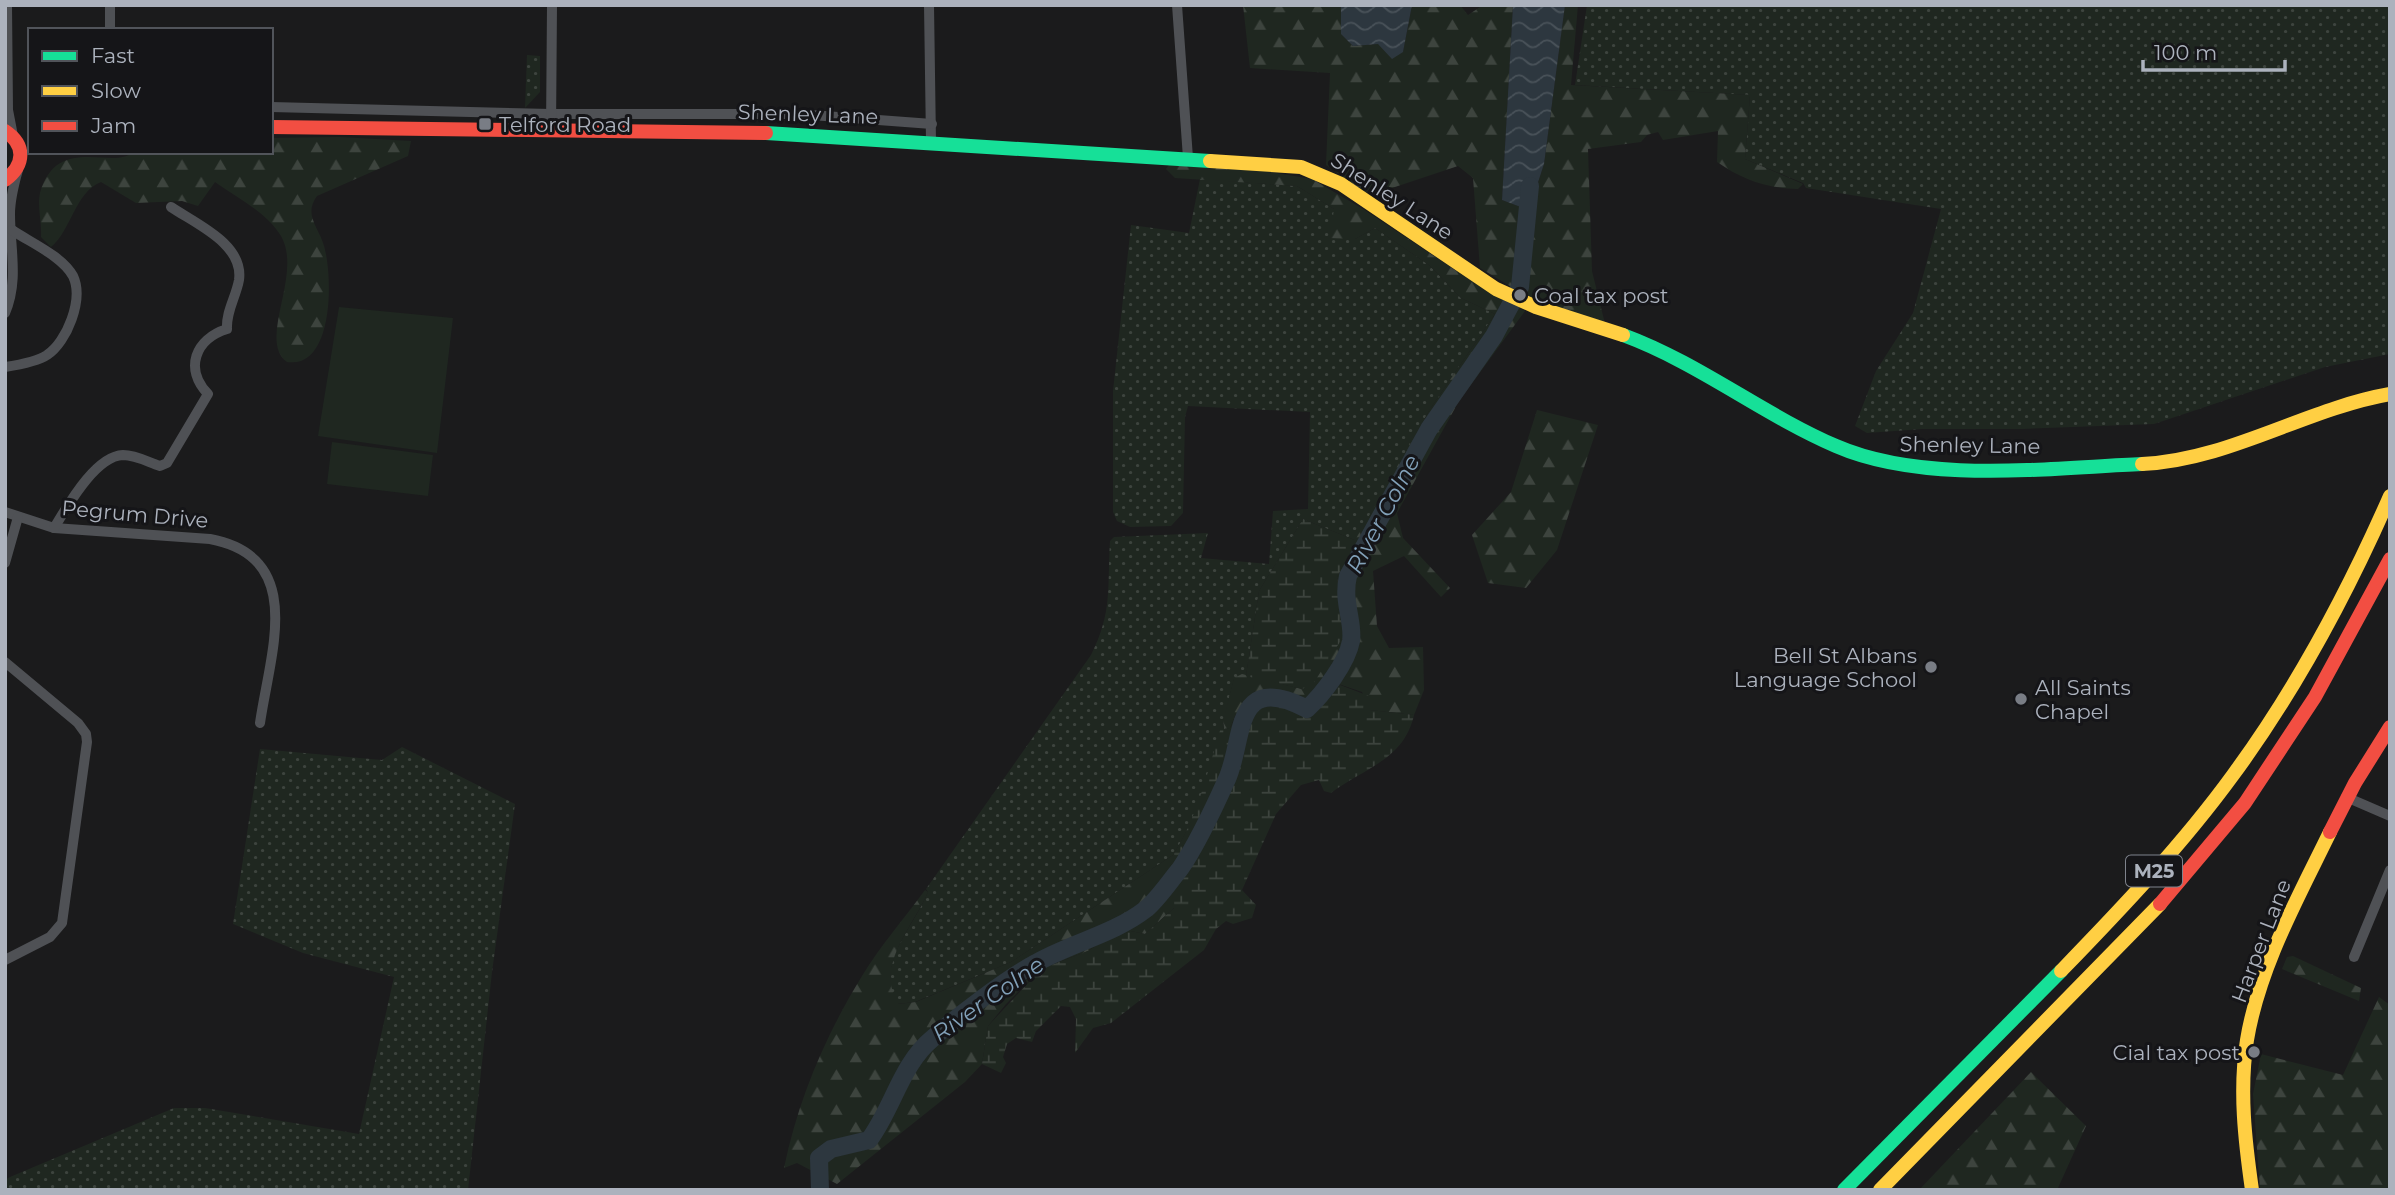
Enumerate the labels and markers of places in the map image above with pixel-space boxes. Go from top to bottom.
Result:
place label: Telford Road [499,112,631,137]
marker: Telford Road [477,116,493,132]
place label: Coal tax post [1534,283,1668,308]
marker: Coal tax post [1512,287,1528,303]
place label: Bell St Albans Language School [1734,643,1917,692]
marker: Bell St Albans Language School [1923,659,1939,675]
place label: All Saints Chapel [2035,675,2131,724]
marker: All Saints Chapel [2013,691,2029,707]
place label: Cial tax post [2113,1040,2240,1065]
marker: Cial tax post [2246,1044,2262,1060]

